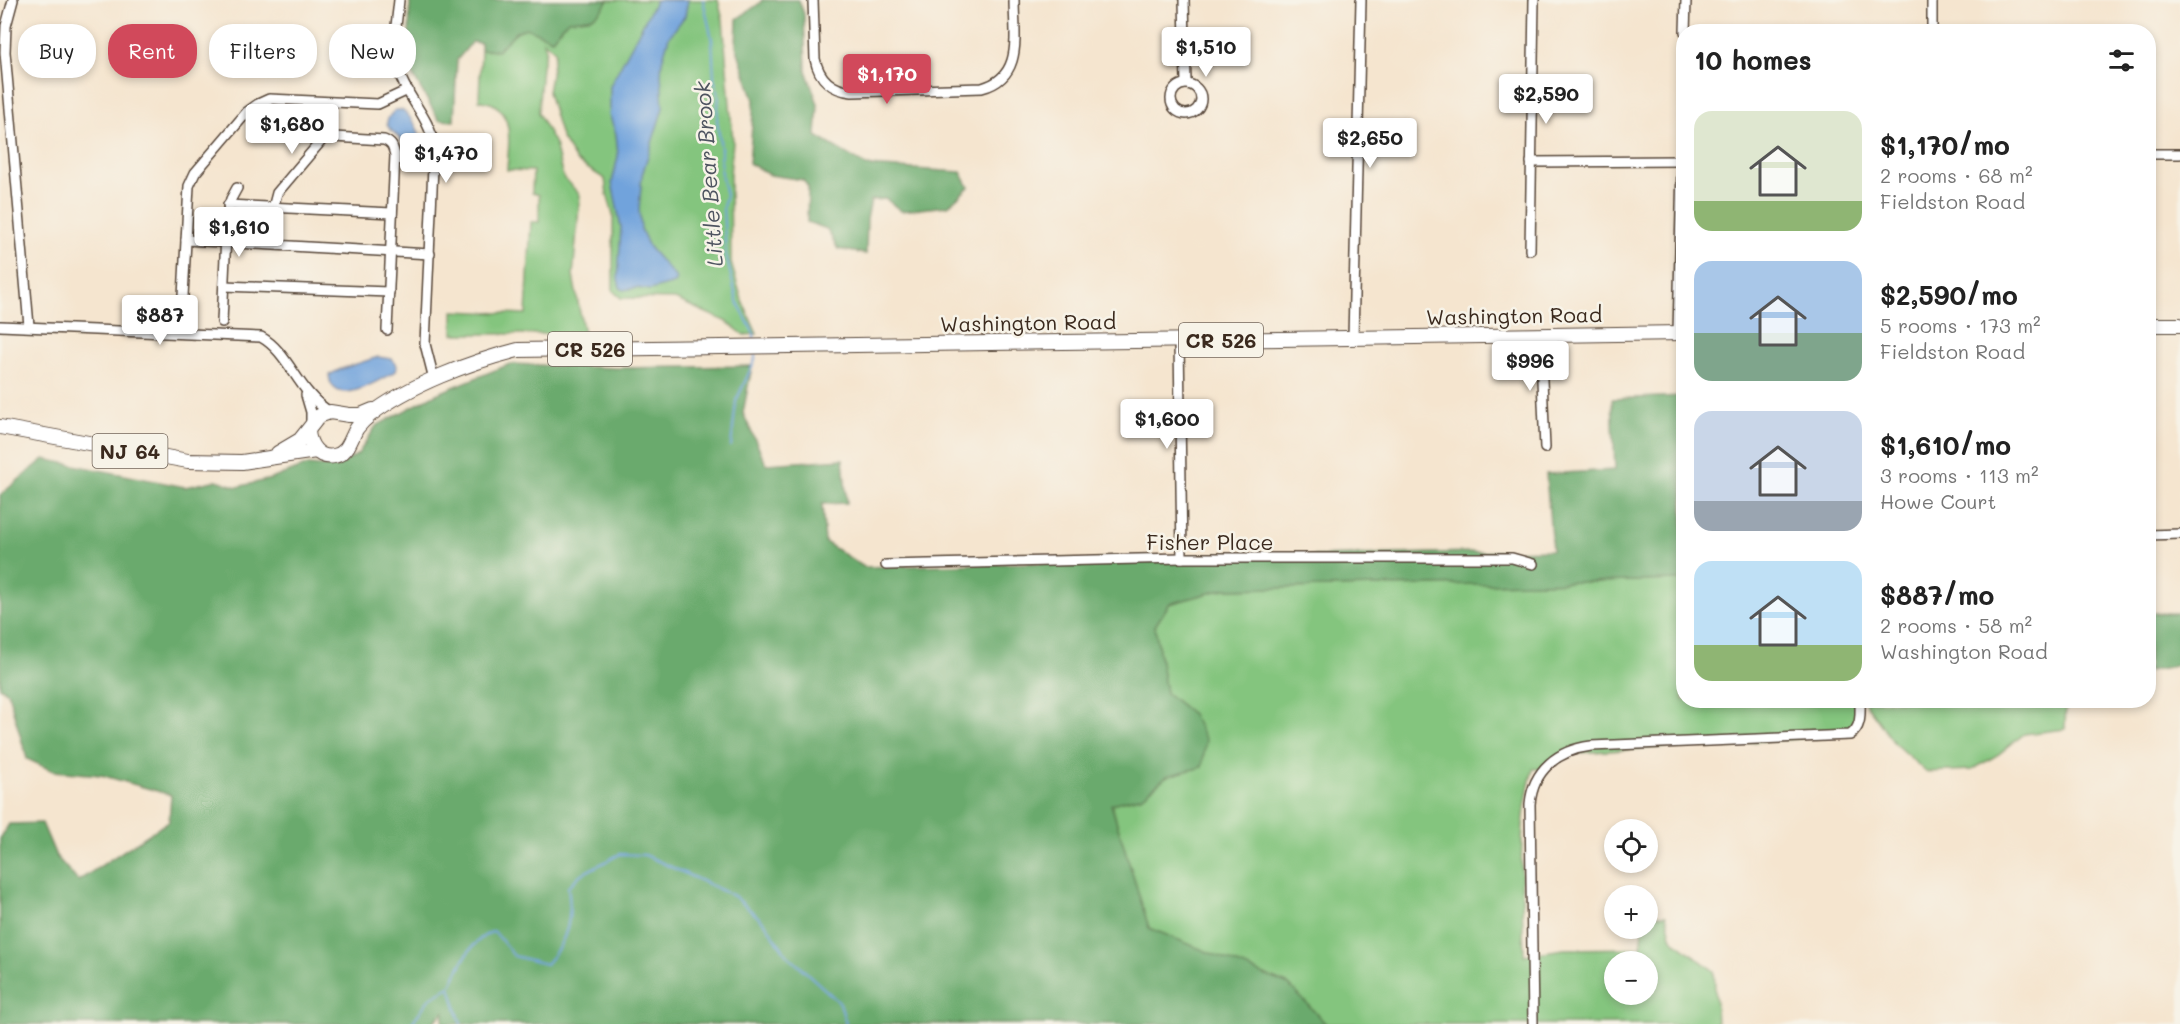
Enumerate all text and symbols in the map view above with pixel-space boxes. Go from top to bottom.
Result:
chip: Buy [18,24,96,78]
chip: Rent [108,24,197,78]
chip: Filters [209,24,317,78]
chip: New [329,24,416,78]
pin: $1,510 [1157,27,1255,78]
text: $1,510 [1176,33,1236,59]
text: 10 homes [1694,43,1812,77]
icon: filters [2105,44,2138,77]
pin: $1,170 [838,54,936,105]
text: $1,170 [857,60,917,86]
pin: $2,590 [1497,74,1595,125]
water label: Little Bear Brook [687,79,729,267]
text: $2,590 [1513,80,1579,106]
pin: $1,680 [243,104,341,155]
text: $1,680 [260,110,324,136]
pin: $2,650 [1321,118,1419,169]
text: $2,650 [1337,124,1403,150]
text: $1,170/mo [1880,128,2010,162]
pin: $1,470 [397,133,495,184]
icon: home [1742,135,1814,207]
text: $1,470 [414,139,478,165]
text: 2 rooms · 68 m² [1880,162,2033,188]
text: Fieldston Road [1880,188,2025,214]
pin: $1,610 [190,207,288,258]
text: $1,610 [208,213,270,239]
text: $2,590/mo [1880,278,2018,312]
icon: home [1742,285,1814,357]
pin: $887 [124,295,196,346]
street label: Washington Road [1426,300,1602,330]
text: $887 [136,301,184,327]
street label: Washington Road [940,307,1116,337]
text: 5 rooms · 173 m² [1880,312,2041,338]
road number: CR 526 [1179,323,1263,357]
road number: CR 526 [548,332,632,366]
text: Fieldston Road [1880,338,2025,364]
pin: $996 [1494,341,1566,392]
text: $996 [1506,347,1554,373]
pin: $1,600 [1118,399,1216,450]
text: $1,600 [1134,405,1200,431]
text: $1,610/mo [1880,428,2011,462]
road number: NJ 64 [92,434,168,468]
icon: home [1742,435,1814,507]
text: 3 rooms · 113 m² [1880,462,2039,488]
text: Howe Court [1880,488,1996,514]
street label: Fisher Place [1146,528,1274,555]
text: $887/mo [1880,578,1994,612]
icon: home [1742,585,1814,657]
text: 2 rooms · 58 m² [1880,612,2032,638]
text: Washington Road [1880,638,2048,664]
map controls [1604,819,1658,1005]
button: locate [1604,819,1658,873]
button: + [1604,885,1658,939]
button: − [1604,951,1658,1005]

